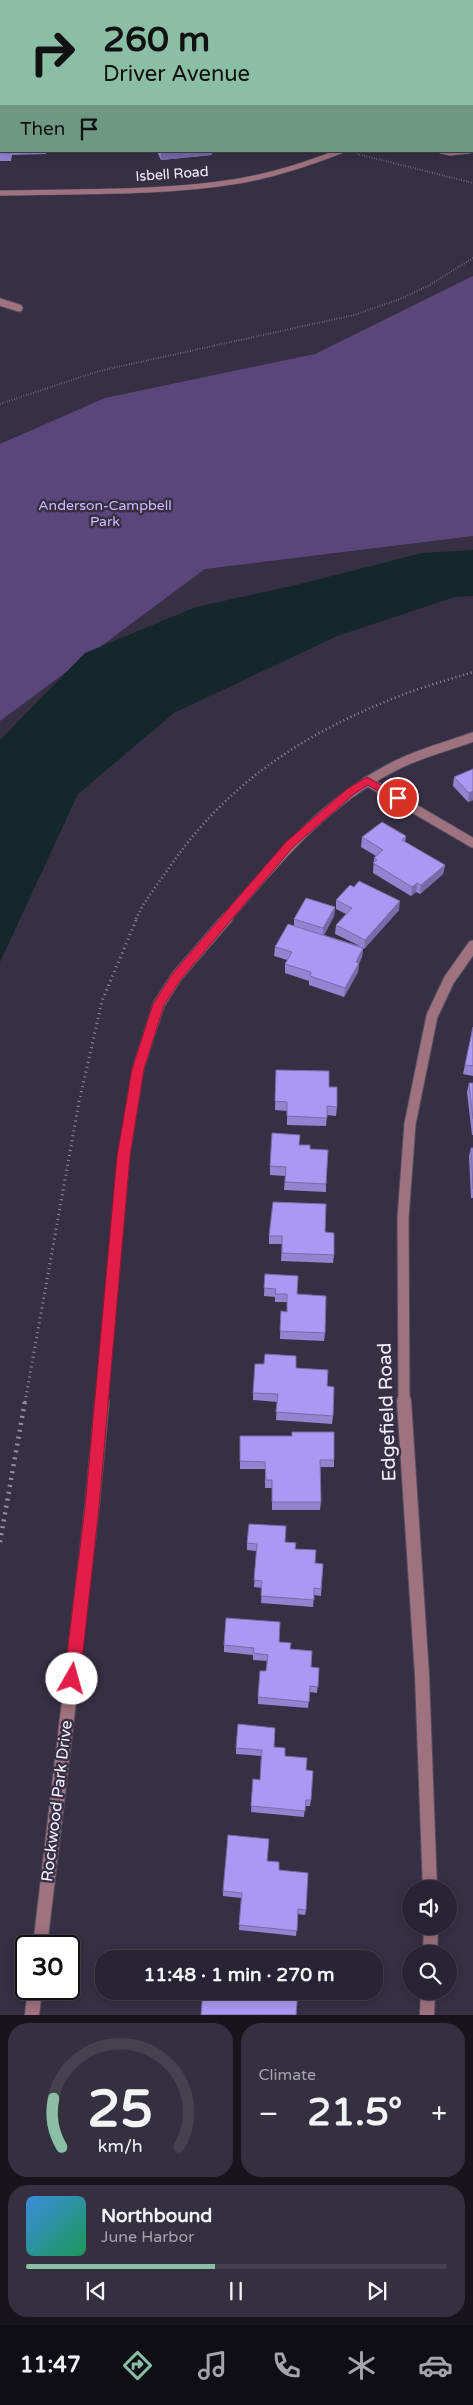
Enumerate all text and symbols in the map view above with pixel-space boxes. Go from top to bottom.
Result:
text: 260 m [103,19,210,61]
icon: right [20,20,85,85]
text: Driver Avenue [103,61,250,87]
icon: arrive [75,115,103,143]
text: Then [20,118,65,140]
street label: Isbell Road [135,163,209,185]
park label: Anderson-Campbell Park [38,497,172,530]
pin [377,777,419,819]
icon: arrive [384,784,412,812]
street label: Edgefield Road [374,1342,400,1482]
position arrow [45,1652,97,1704]
street label: Rockwood Park Drive [37,1719,77,1883]
map controls [402,1880,457,2000]
button: sound [402,1880,457,1935]
speed limit sign: 30 [15,1935,80,2000]
button: search [402,1945,457,2000]
text: 11:48 · 1 min · 270 m [143,1964,335,1986]
text: Climate [259,2065,316,2085]
text: 25 [88,2078,153,2141]
text: 21.5° [307,2090,402,2136]
text: − [259,2097,278,2131]
text: + [431,2097,447,2131]
text: km/h [98,2136,143,2157]
text: Northbound [101,2205,212,2227]
text: June Harbor [101,2227,194,2247]
icon: previous [82,2277,110,2305]
icon: pause [222,2277,250,2305]
icon: next [363,2277,391,2305]
icon: directions [120,2348,155,2383]
icon: music [195,2348,230,2383]
icon: phone [269,2348,304,2383]
icon: climate [344,2348,379,2383]
icon: car [418,2348,453,2383]
text: 11:47 [20,2352,81,2378]

